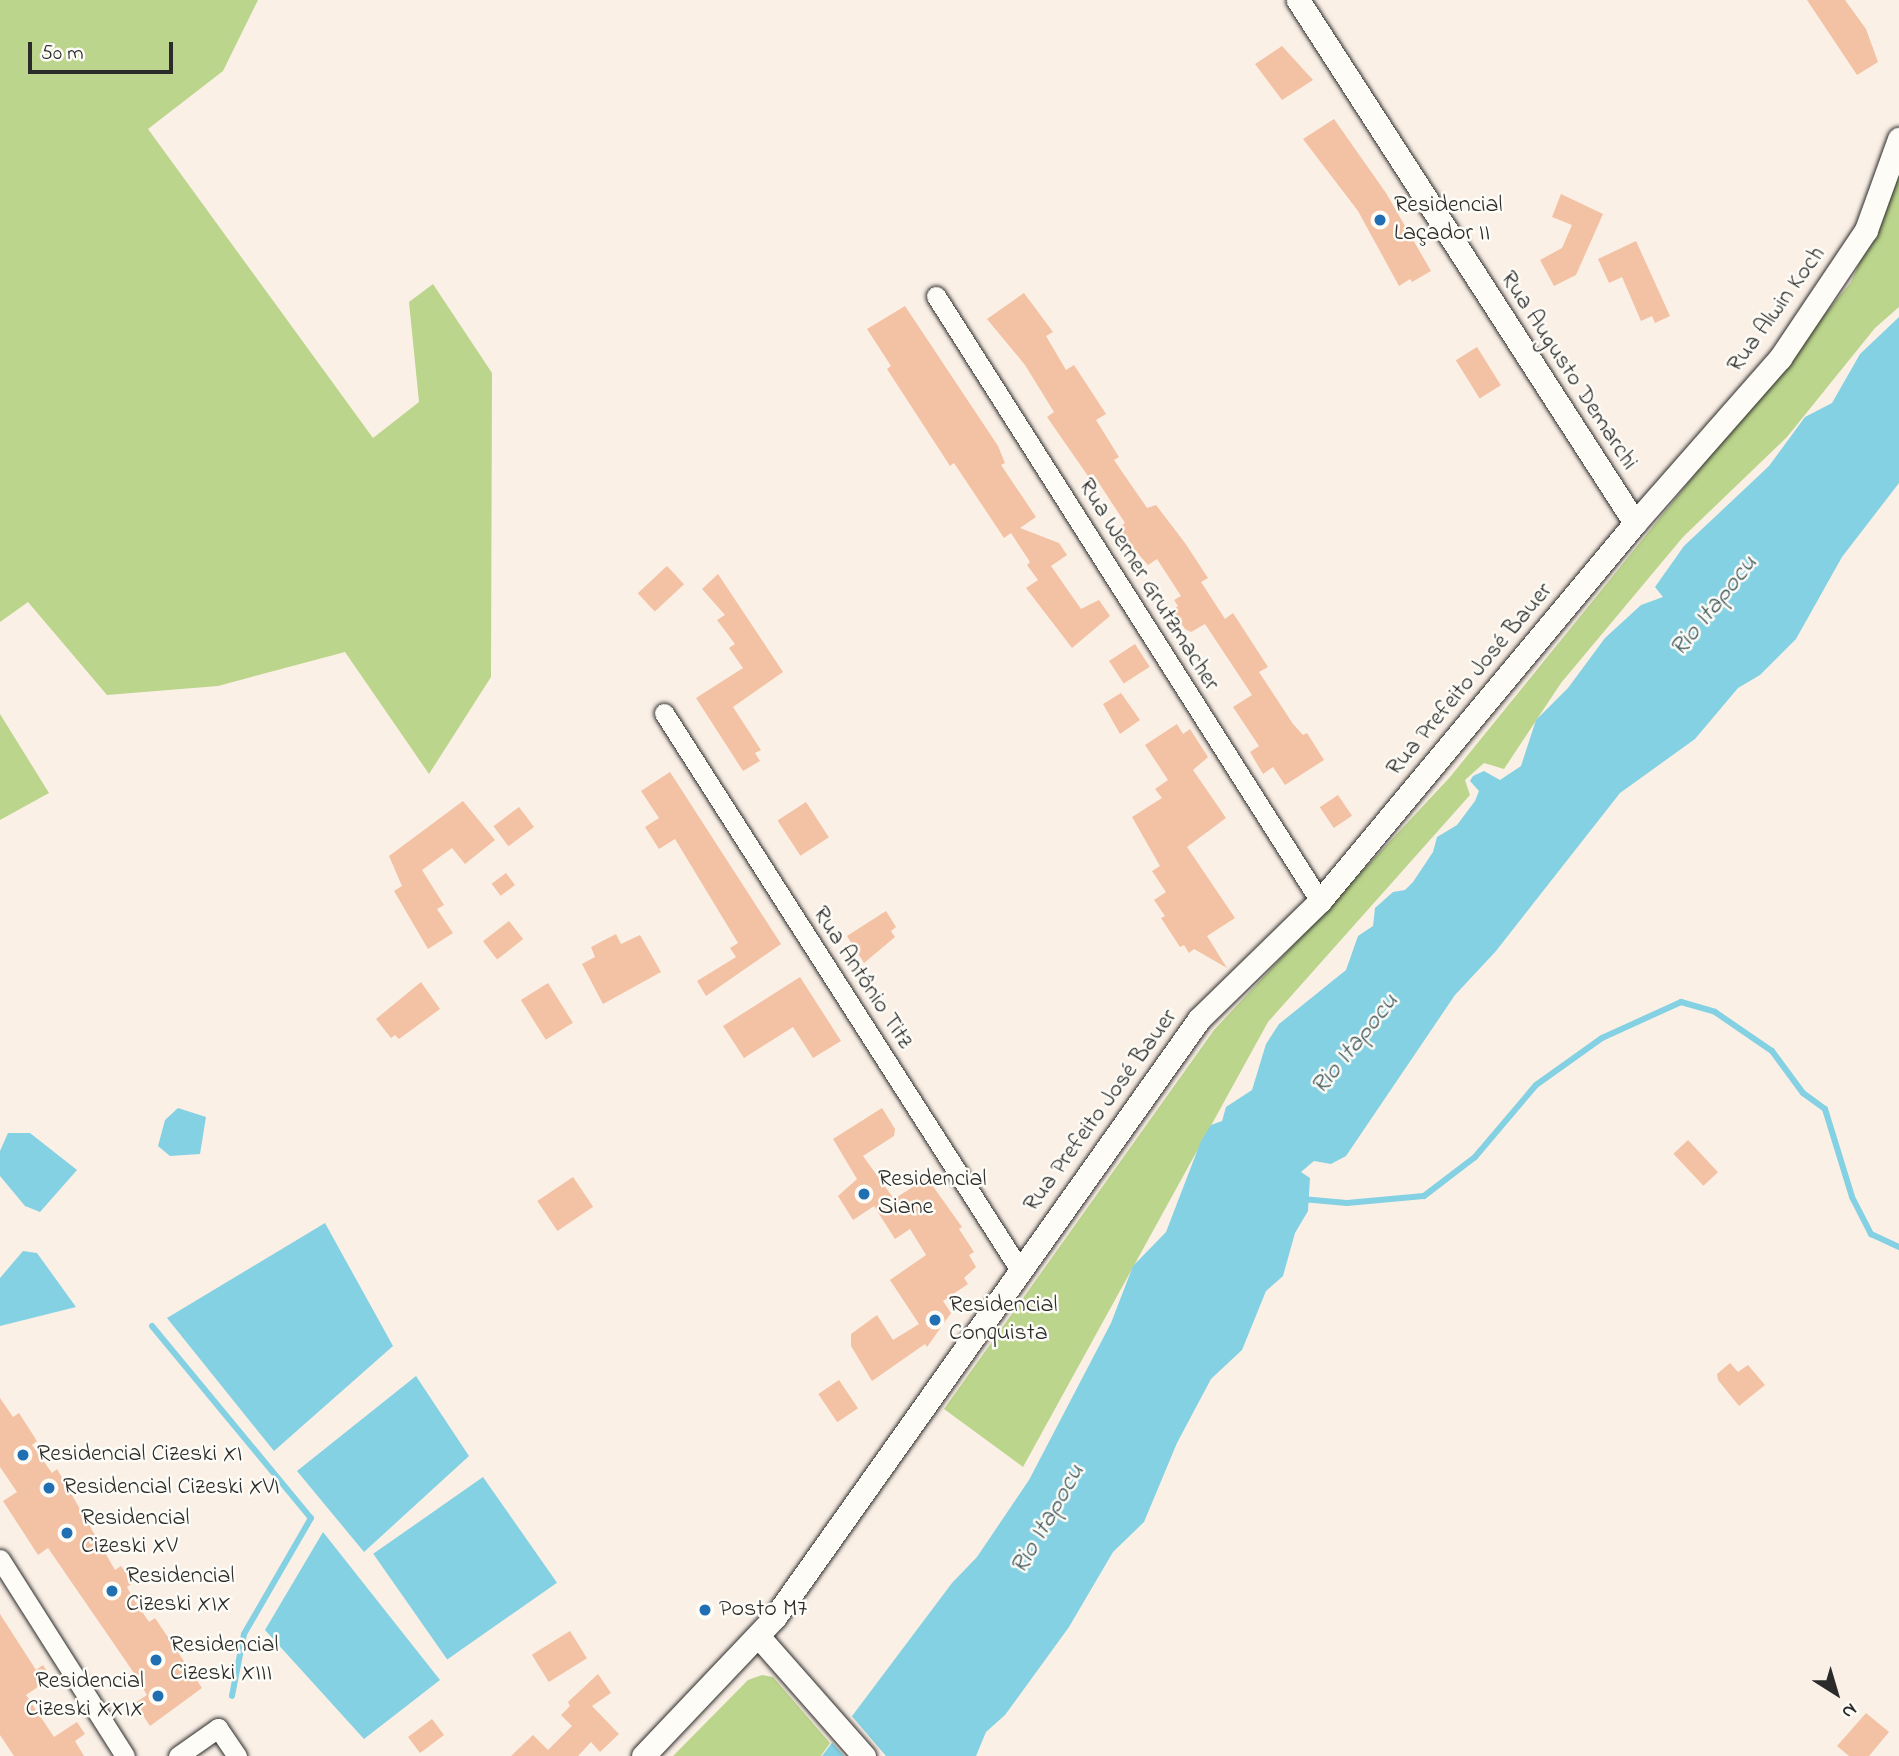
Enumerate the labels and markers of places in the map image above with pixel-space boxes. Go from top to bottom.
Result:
place label: Residencial Laçador II [1394,192,1503,248]
marker: Residencial Laçador II [1372,212,1388,228]
place label: Residencial Siane [878,1166,987,1222]
marker: Residencial Siane [856,1186,872,1202]
place label: Residencial Conquista [949,1292,1058,1348]
marker: Residencial Conquista [927,1312,943,1328]
place label: Residencial Cizeski XI [37,1441,242,1469]
marker: Residencial Cizeski XI [15,1447,31,1463]
place label: Residencial Cizeski XVI [63,1474,280,1502]
marker: Residencial Cizeski XVI [41,1480,57,1496]
place label: Residencial Cizeski XV [81,1505,190,1561]
marker: Residencial Cizeski XV [59,1525,75,1541]
place label: Residencial Cizeski XIX [126,1563,235,1619]
marker: Residencial Cizeski XIX [104,1583,120,1599]
place label: Posto M7 [719,1596,807,1624]
marker: Posto M7 [697,1602,713,1618]
place label: Residencial Cizeski XIII [170,1632,279,1688]
marker: Residencial Cizeski XIII [148,1652,164,1668]
place label: Residencial Cizeski XXIX [26,1668,144,1724]
marker: Residencial Cizeski XXIX [150,1688,166,1704]

